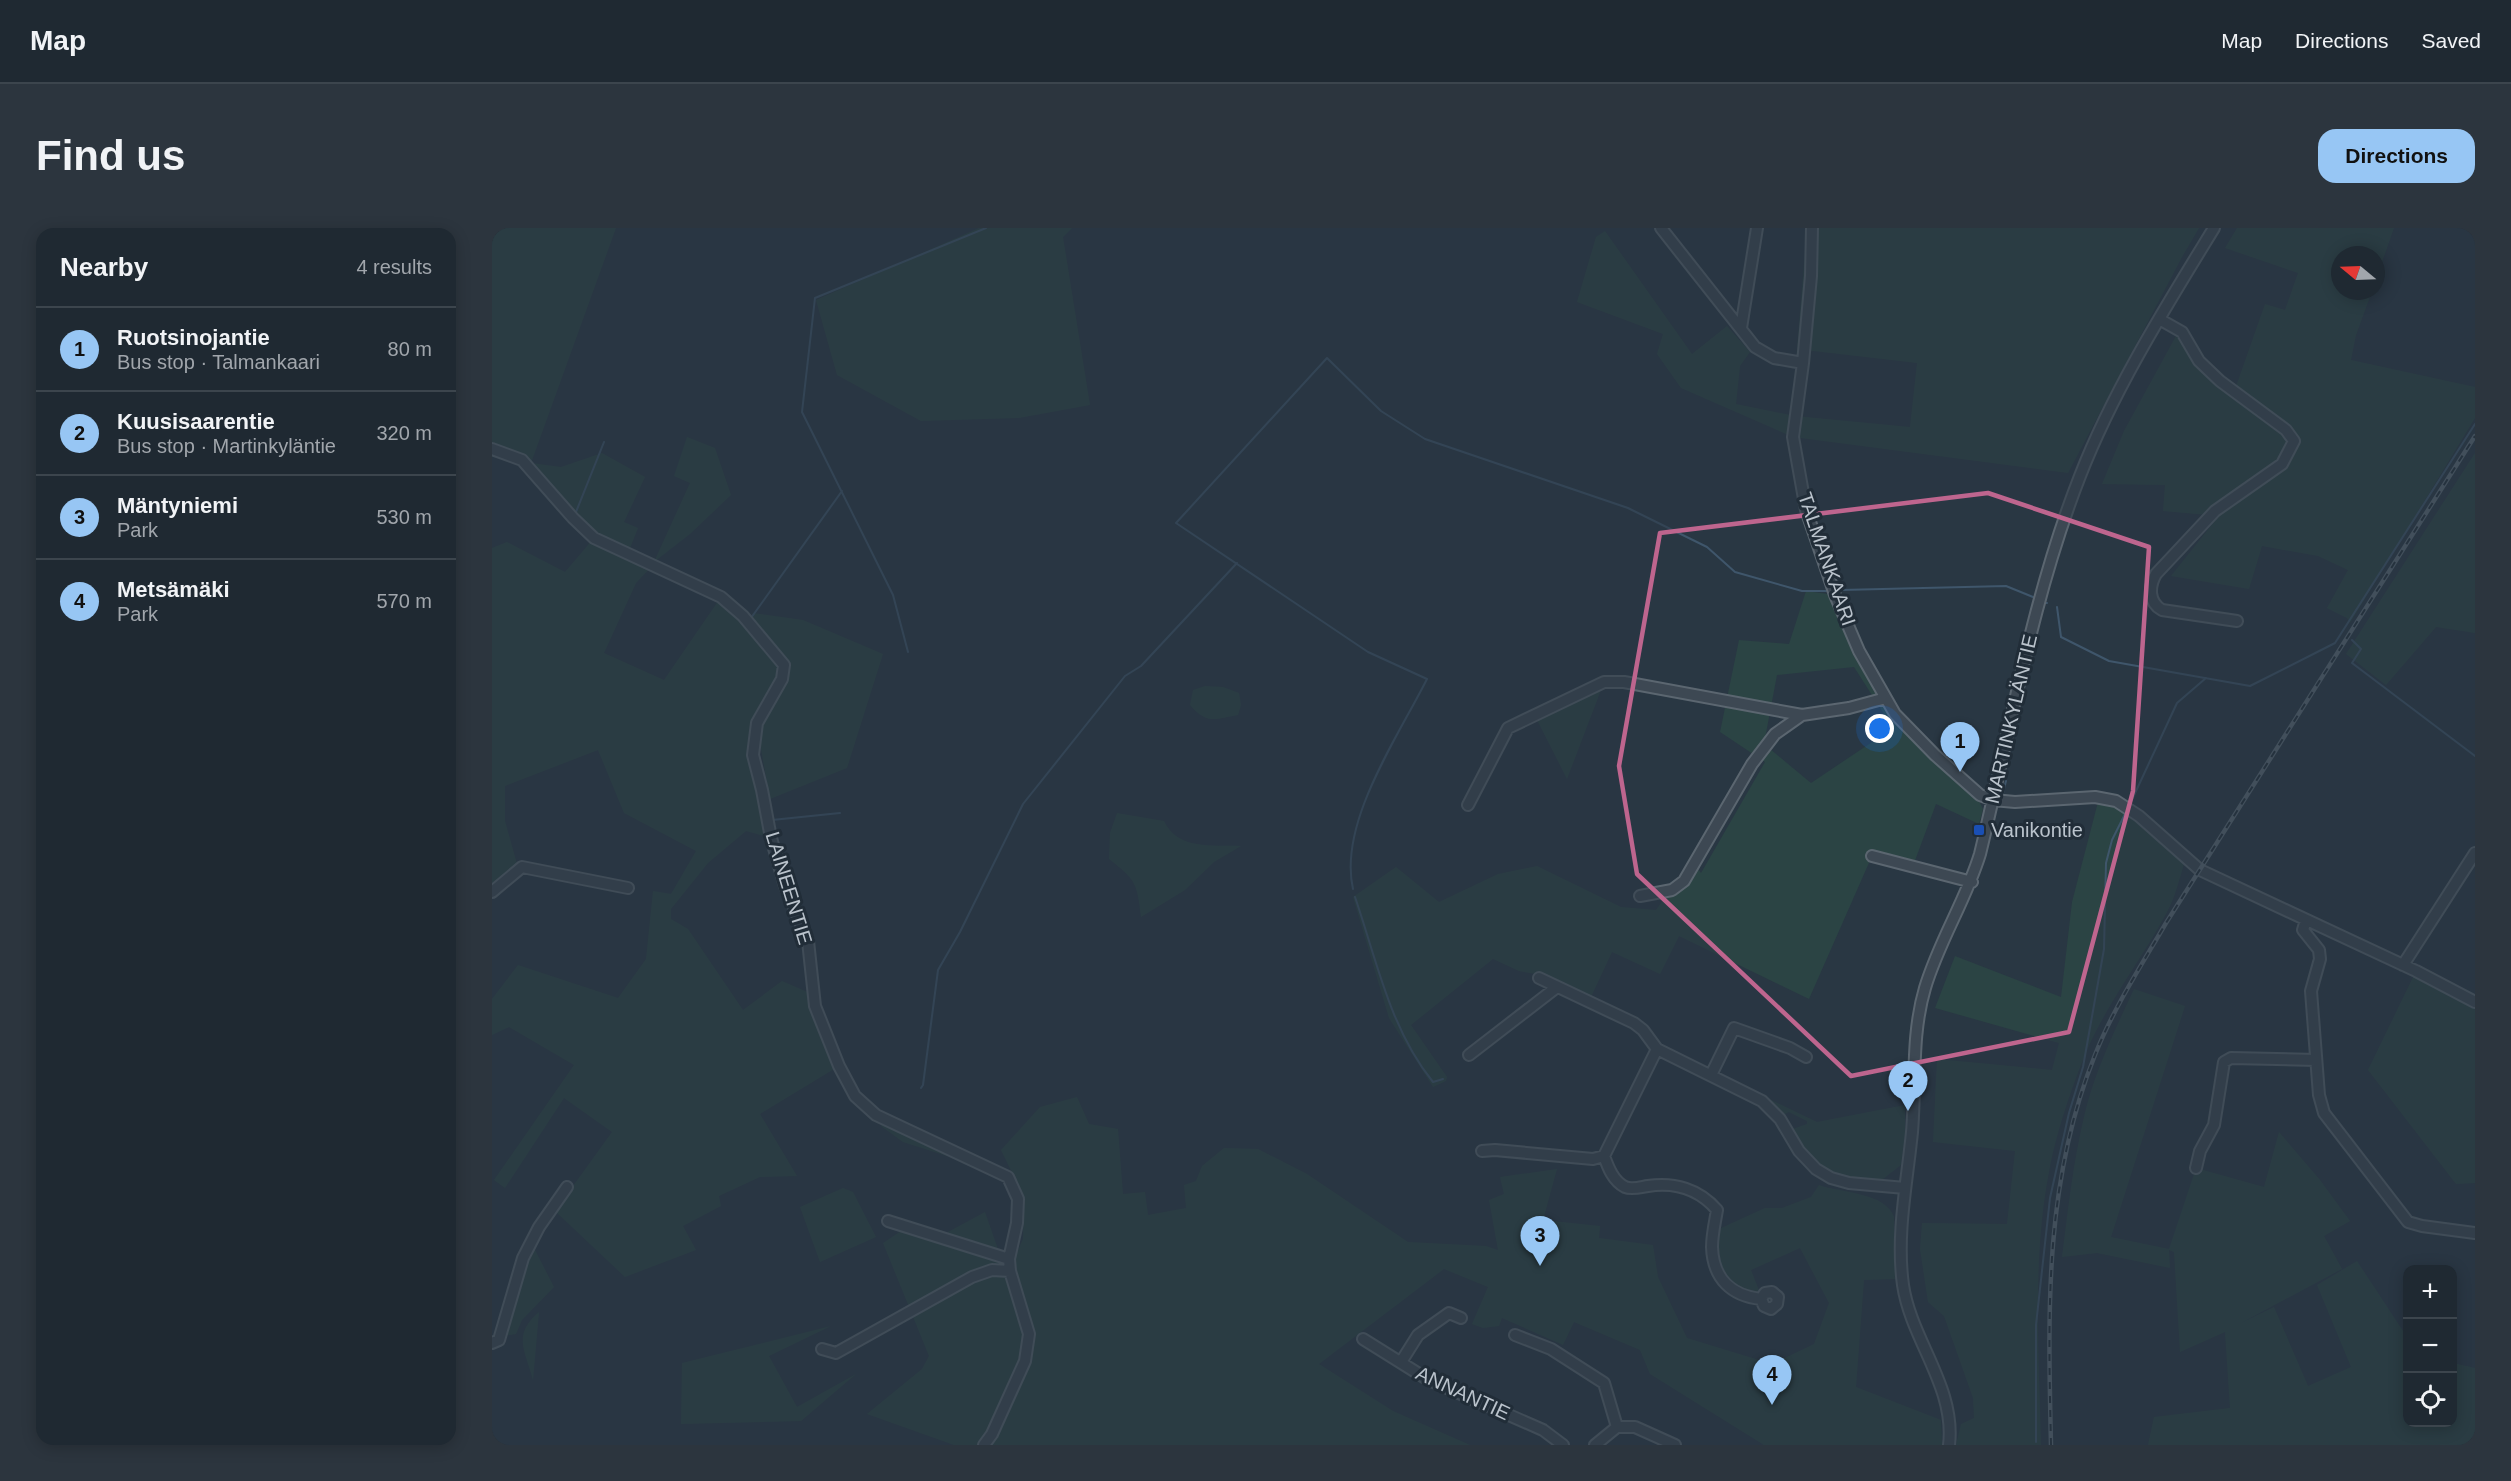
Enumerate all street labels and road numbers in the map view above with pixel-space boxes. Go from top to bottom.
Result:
street label: TALMANKAARI [1794,489,1860,629]
street label: MARTINKYLÄNTIE [1981,632,2041,806]
street label: LAINEENTIE [761,829,817,947]
street label: ANNANTIE [1413,1362,1513,1424]

